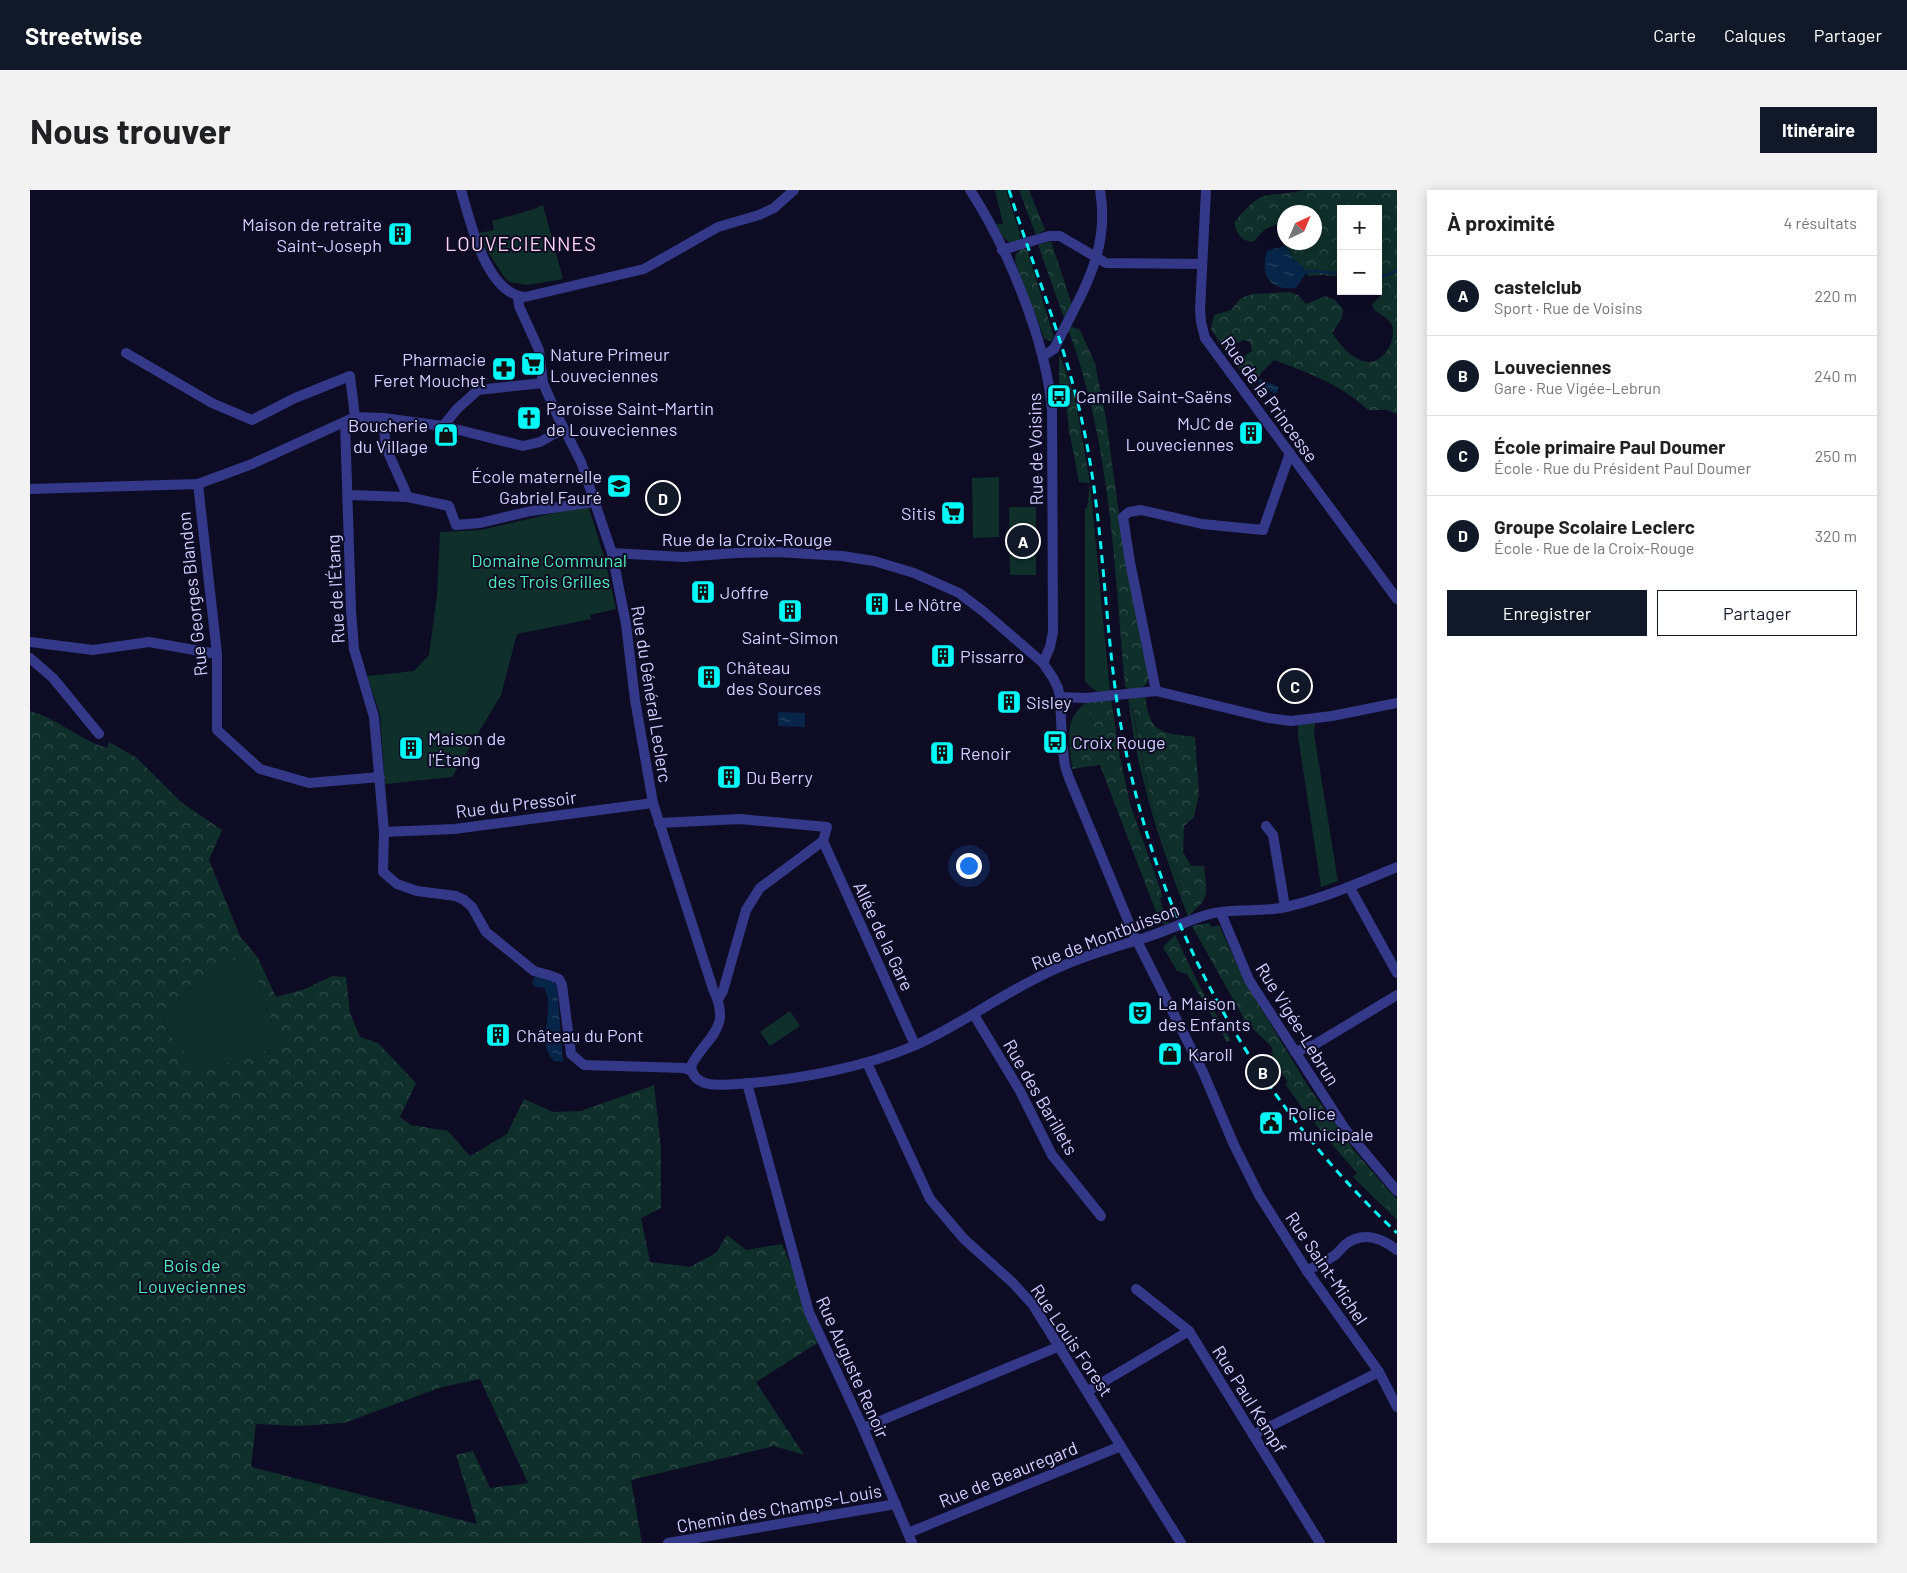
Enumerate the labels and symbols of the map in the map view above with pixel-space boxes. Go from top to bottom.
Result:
north arrow [1277,205,1322,250]
place label: Maison de retraite Saint-Joseph [242,213,382,256]
building icon: Maison de retraite Saint-Joseph [387,221,413,247]
district label: LOUVECIENNES [445,231,597,255]
street label: Rue de la Princesse [1217,332,1323,466]
place label: Nature Primeur Louveciennes [550,343,670,386]
place label: Pharmacie Feret Mouchet [374,348,486,391]
supermarket icon: Nature Primeur Louveciennes [520,351,546,377]
pharmacy icon: Pharmacie Feret Mouchet [491,356,517,382]
bus stop icon: Camille Saint-Saëns [1046,383,1072,409]
place label: Camille Saint-Saëns [1076,385,1232,407]
street label: Rue de Voisins [1023,393,1047,505]
place label: Paroisse Saint-Martin de Louveciennes [546,397,714,440]
church icon: Paroisse Saint-Martin de Louveciennes [516,405,542,431]
place label: MJC de Louveciennes [1126,412,1234,455]
place label: Boucherie du Village [348,414,428,457]
building icon: MJC de Louveciennes [1238,420,1264,446]
shop icon: Boucherie du Village [433,422,459,448]
place label: École maternelle Gabriel Fauré [471,465,602,508]
school or university icon: École maternelle Gabriel Fauré [606,473,632,499]
pin: D [647,479,679,517]
supermarket icon: Sitis [940,500,966,526]
place label: Sitis [901,502,936,524]
street label: Rue Georges Blandon [172,511,212,677]
pin: A [1007,522,1039,560]
street label: Rue de la Croix-Rouge [662,528,832,550]
street label: Rue de l'Étang [321,534,349,644]
park label: Domaine Communal des Trois Grilles [471,549,627,592]
building icon: Joffre [690,579,716,605]
place label: Joffre [720,581,769,603]
building icon: Le Nôtre [864,591,890,617]
place label: Le Nôtre [894,593,962,615]
building icon: Saint-Simon [777,598,803,624]
street label: Rue du Général Leclerc [627,604,677,784]
place label: Saint-Simon [742,626,838,648]
building icon: Pissarro [930,643,956,669]
place label: Pissarro [960,645,1024,667]
place label: Château des Sources [726,656,821,699]
building icon: Château des Sources [696,664,722,690]
pin: C [1279,667,1311,705]
building icon: Sisley [996,689,1022,715]
place label: Sisley [1026,691,1072,713]
place label: Maison de l'Étang [428,727,506,770]
bus stop icon: Croix Rouge [1042,729,1068,755]
place label: Croix Rouge [1072,731,1166,753]
building icon: Maison de l'Étang [398,735,424,761]
building icon: Renoir [929,740,955,766]
place label: Renoir [960,742,1012,764]
building icon: Du Berry [716,764,742,790]
place label: Du Berry [746,766,813,788]
street label: Rue du Pressoir [454,786,578,822]
your location [956,853,982,879]
street label: Allée de la Gare [849,878,919,994]
street label: Rue de Montbuisson [1028,898,1182,974]
street label: Rue Vigée-Lebrun [1251,959,1345,1089]
place label: La Maison des Enfants [1158,992,1250,1035]
theatre icon: La Maison des Enfants [1127,1000,1153,1026]
building icon: Château du Pont [485,1022,511,1048]
place label: Château du Pont [516,1024,644,1046]
street label: Rue des Barillets [999,1035,1083,1159]
shop icon: Karoll [1157,1041,1183,1067]
place label: Karoll [1188,1043,1233,1065]
pin: B [1247,1053,1279,1091]
place label: Police municipale [1288,1102,1374,1145]
public building icon: Police municipale [1258,1110,1284,1136]
street label: Rue Saint-Michel [1281,1207,1373,1329]
park label: Bois de Louveciennes [138,1254,246,1297]
street label: Rue Louis Forest [1026,1280,1118,1400]
street label: Rue Auguste Renoir [812,1293,894,1442]
street label: Rue Paul Kempf [1208,1341,1292,1457]
street label: Rue de Beauregard [935,1436,1081,1512]
street label: Chemin des Champs-Louis [675,1479,883,1537]

